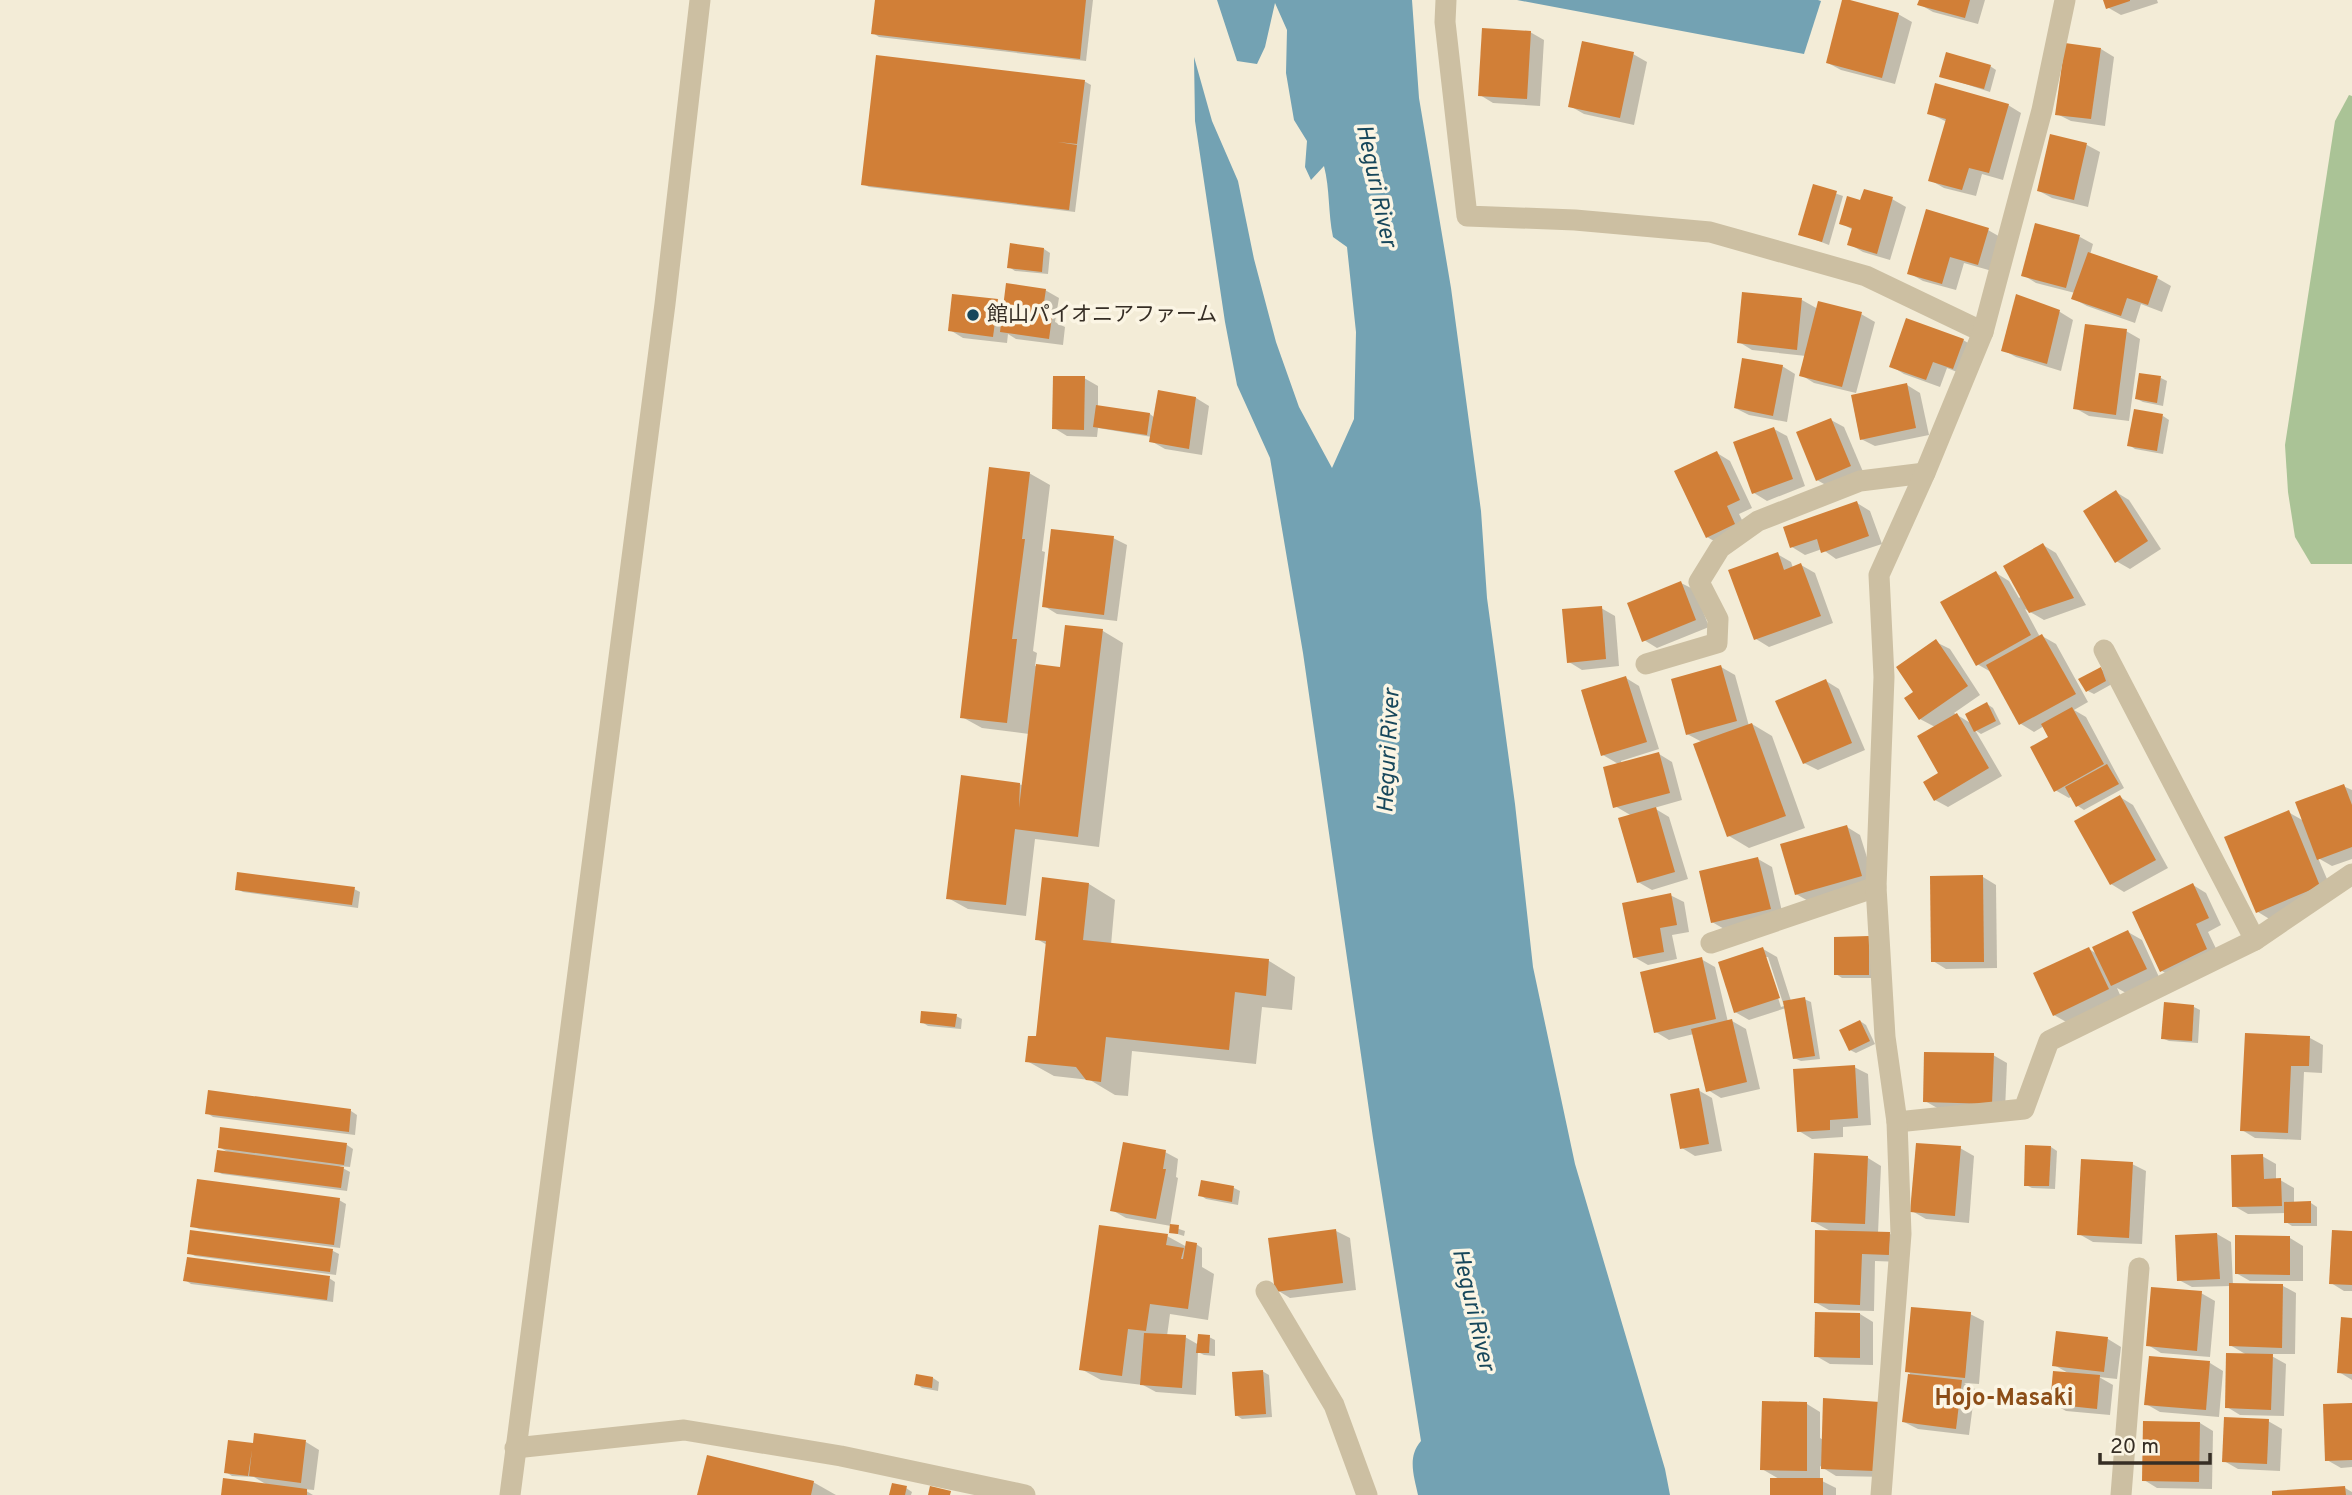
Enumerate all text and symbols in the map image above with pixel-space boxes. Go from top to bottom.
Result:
water label: Heguri River [1348,122,1403,252]
place label: 館山パイオニアファーム [987,302,1217,329]
marker: 館山パイオニアファーム [965,307,981,323]
water label: Heguri River [1372,686,1408,814]
water label: Heguri River [1444,1246,1501,1376]
district label: Hojo-Masaki [1934,1384,2074,1414]
scale bar [2100,1422,2210,1466]
text: 20 m [2110,1434,2159,1461]

